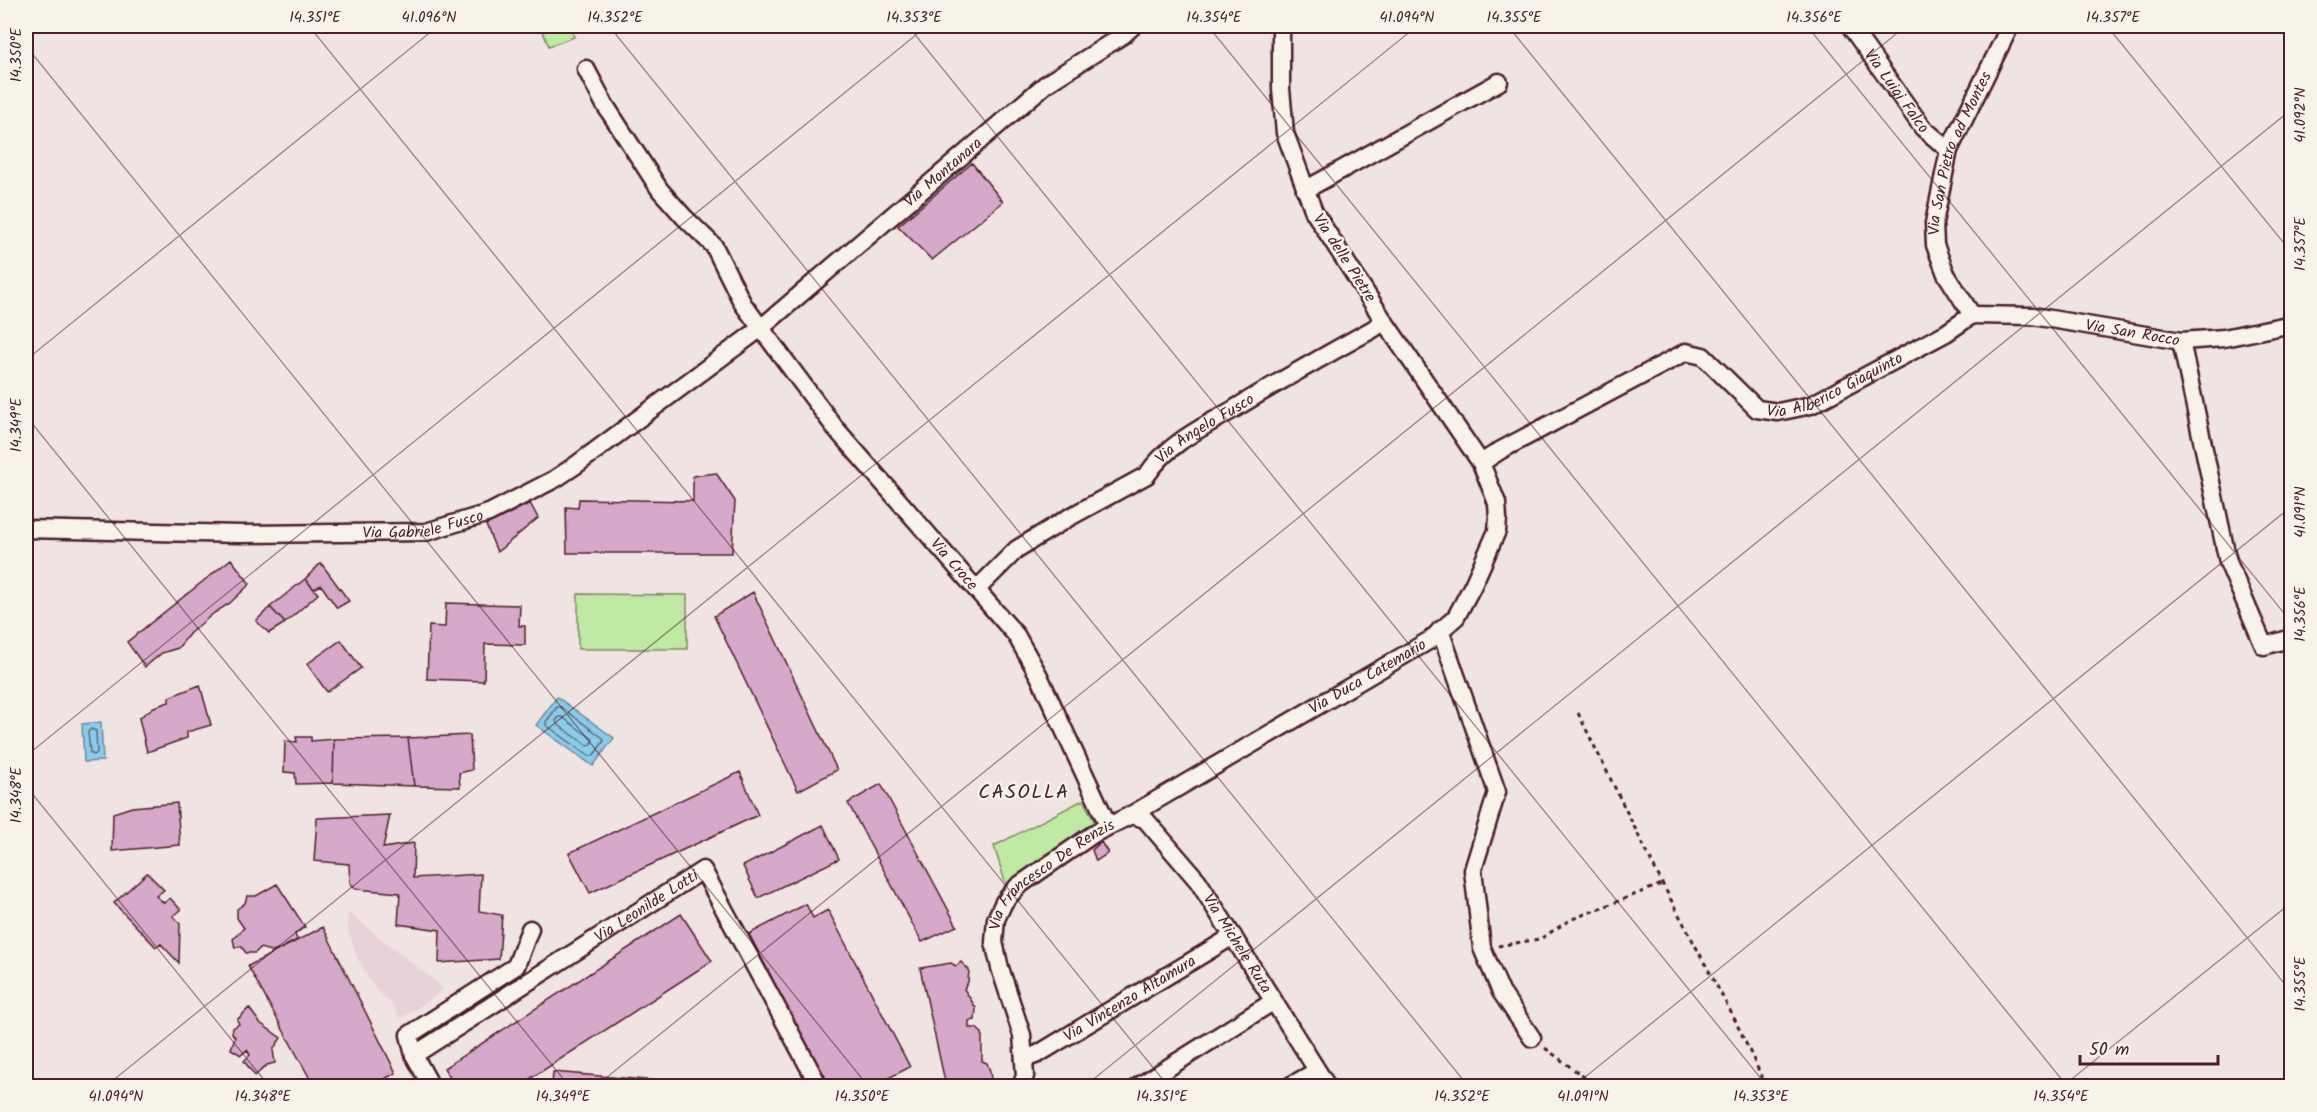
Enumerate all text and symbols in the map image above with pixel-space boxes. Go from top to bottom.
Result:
text: 14.351°E [289,6,342,30]
text: 41.096°N [402,6,456,30]
text: 14.352°E [587,6,644,30]
text: 14.353°E [886,6,943,30]
text: 14.354°E [1186,6,1243,30]
text: 41.094°N [1380,6,1434,30]
text: 14.355°E [1486,6,1543,30]
text: 14.356°E [1786,6,1843,30]
text: 14.357°E [2086,6,2141,30]
text: 14.350°E [5,27,29,82]
street label: Via Luigi Falco [1858,44,1934,140]
street label: Via San Pietro ad Montes [1921,67,1998,235]
text: 41.092°N [2289,87,2313,143]
street label: Via Montanara [898,131,988,213]
street label: Via delle Pietre [1306,209,1382,307]
text: 14.357°E [2289,216,2313,271]
street label: Via San Rocco [2083,313,2182,353]
street label: Via Alberico Giaquinto [1765,346,1907,425]
street label: Via Angelo Fusco [1149,387,1259,470]
text: 14.349°E [5,397,29,452]
text: 41.091°N [2289,486,2313,538]
street label: Via Gabriele Fusco [362,503,487,545]
street label: Via Croce [924,532,984,596]
text: 14.356°E [2289,585,2313,642]
street label: Via Duca Catemario [1304,632,1431,721]
text: 14.348°E [5,766,29,823]
district label: CASOLLA [978,777,1070,809]
street label: Via Francesco De Renzis [983,813,1119,931]
street label: Via Leonilde Lotti [589,863,705,949]
street label: Via Michele Ruta [1196,889,1278,998]
street label: Via Vincenzo Altamura [1058,949,1201,1048]
text: 14.355°E [2289,955,2313,1012]
scale bar [2080,1028,2218,1066]
text: 50 m [2089,1036,2129,1065]
text: 41.094°N [89,1085,143,1109]
text: 14.348°E [235,1085,292,1109]
text: 14.349°E [536,1085,591,1109]
text: 14.350°E [835,1085,890,1109]
text: 14.351°E [1136,1085,1189,1109]
text: 14.352°E [1434,1085,1491,1109]
text: 41.091°N [1557,1085,1609,1109]
text: 14.353°E [1733,1085,1790,1109]
text: 14.354°E [2033,1085,2090,1109]

